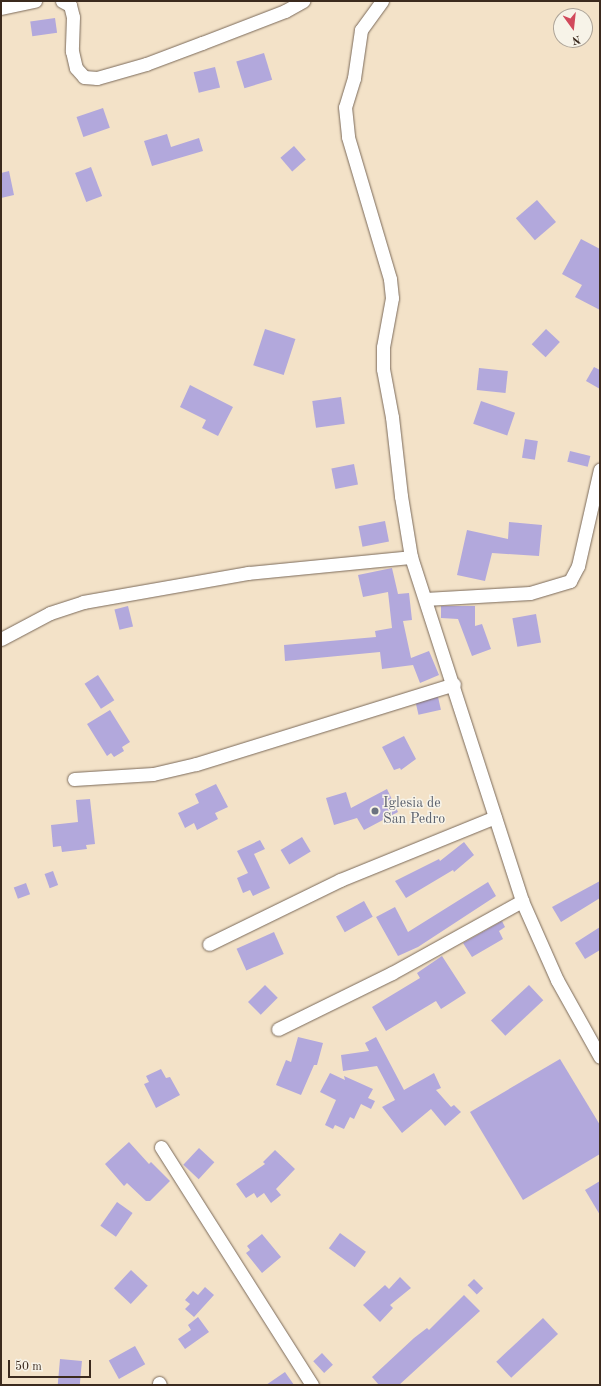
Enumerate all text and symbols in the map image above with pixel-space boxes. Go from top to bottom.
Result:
north arrow [553,8,593,48]
text: N [570,33,581,46]
place label: Iglesia de San Pedro [383,795,445,828]
marker: Iglesia de San Pedro [370,806,380,816]
scale bar [10,1352,93,1378]
text: 50 m [15,1361,42,1373]

